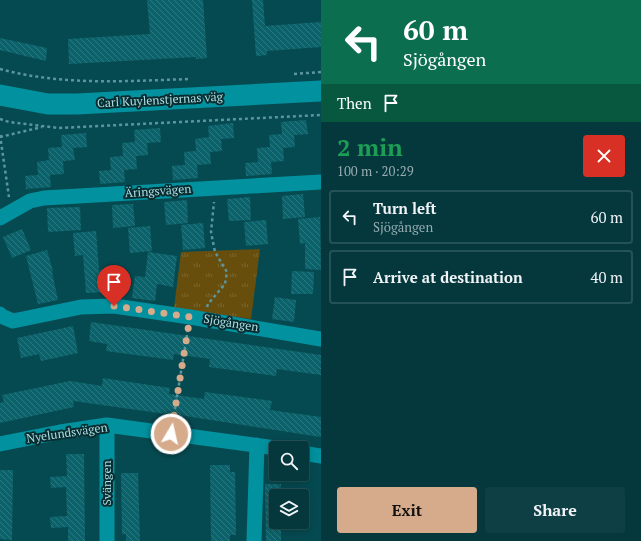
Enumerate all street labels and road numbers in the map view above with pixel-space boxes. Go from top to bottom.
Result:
street label: Carl Kuylenstjernas väg [97,89,224,110]
street label: Äringsvägen [124,181,192,200]
street label: Sjögången [202,311,260,334]
street label: Nyelundsvägen [25,419,108,446]
street label: Svängen [99,460,114,506]

